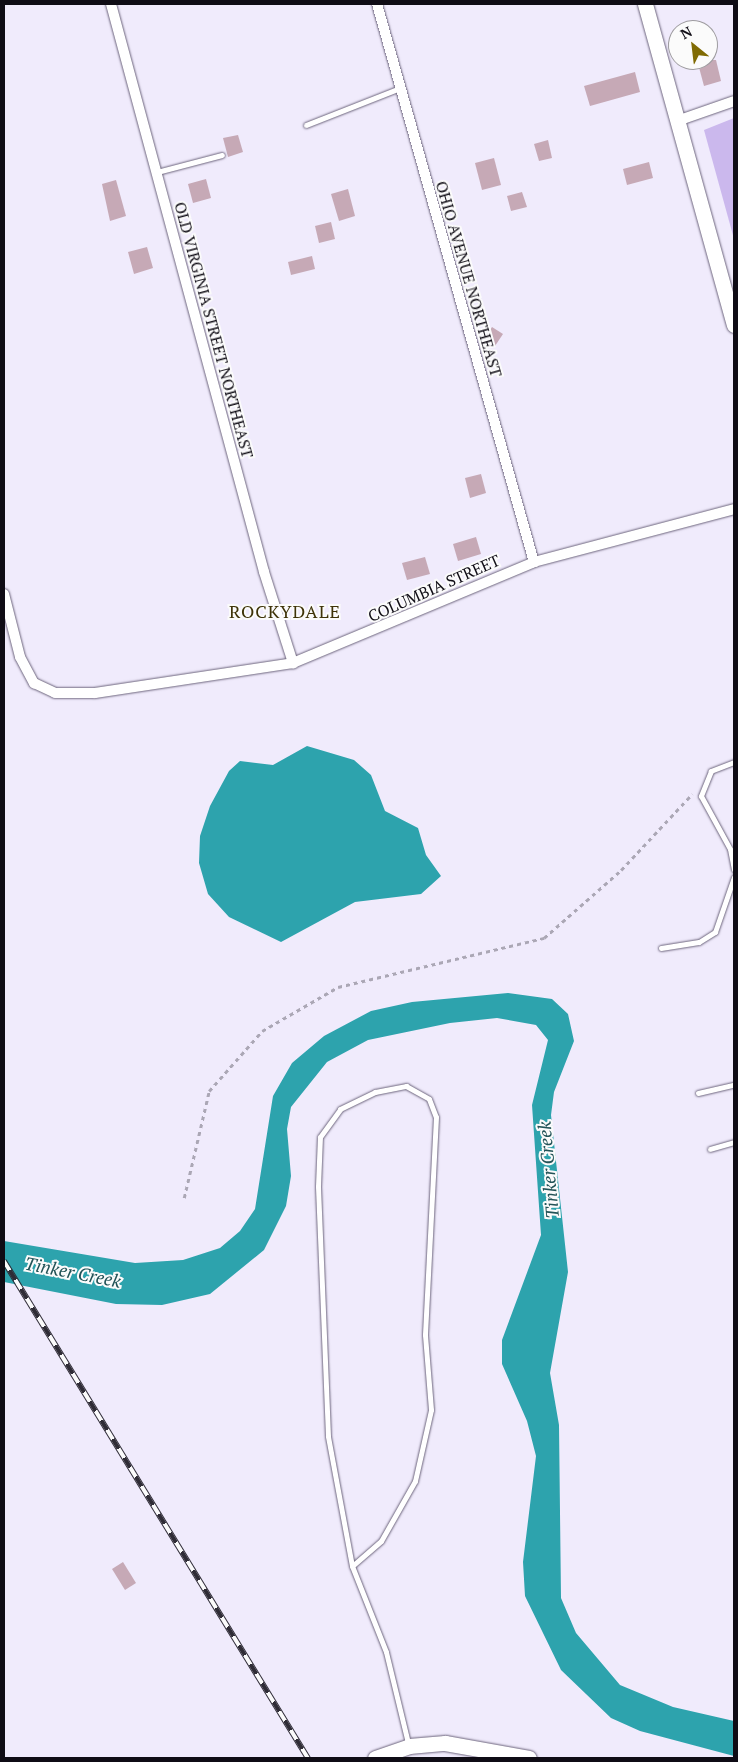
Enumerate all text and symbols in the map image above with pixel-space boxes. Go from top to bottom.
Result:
north arrow [668,20,718,70]
text: N [677,21,695,43]
street label: OHIO AVENUE NORTHEAST [432,179,506,379]
street label: OLD VIRGINIA STREET NORTHEAST [170,199,258,461]
street label: COLUMBIA STREET [365,550,503,626]
district label: ROCKYDALE [228,600,342,622]
water label: Tinker Creek [533,1120,563,1220]
water label: Tinker Creek [23,1252,123,1292]

